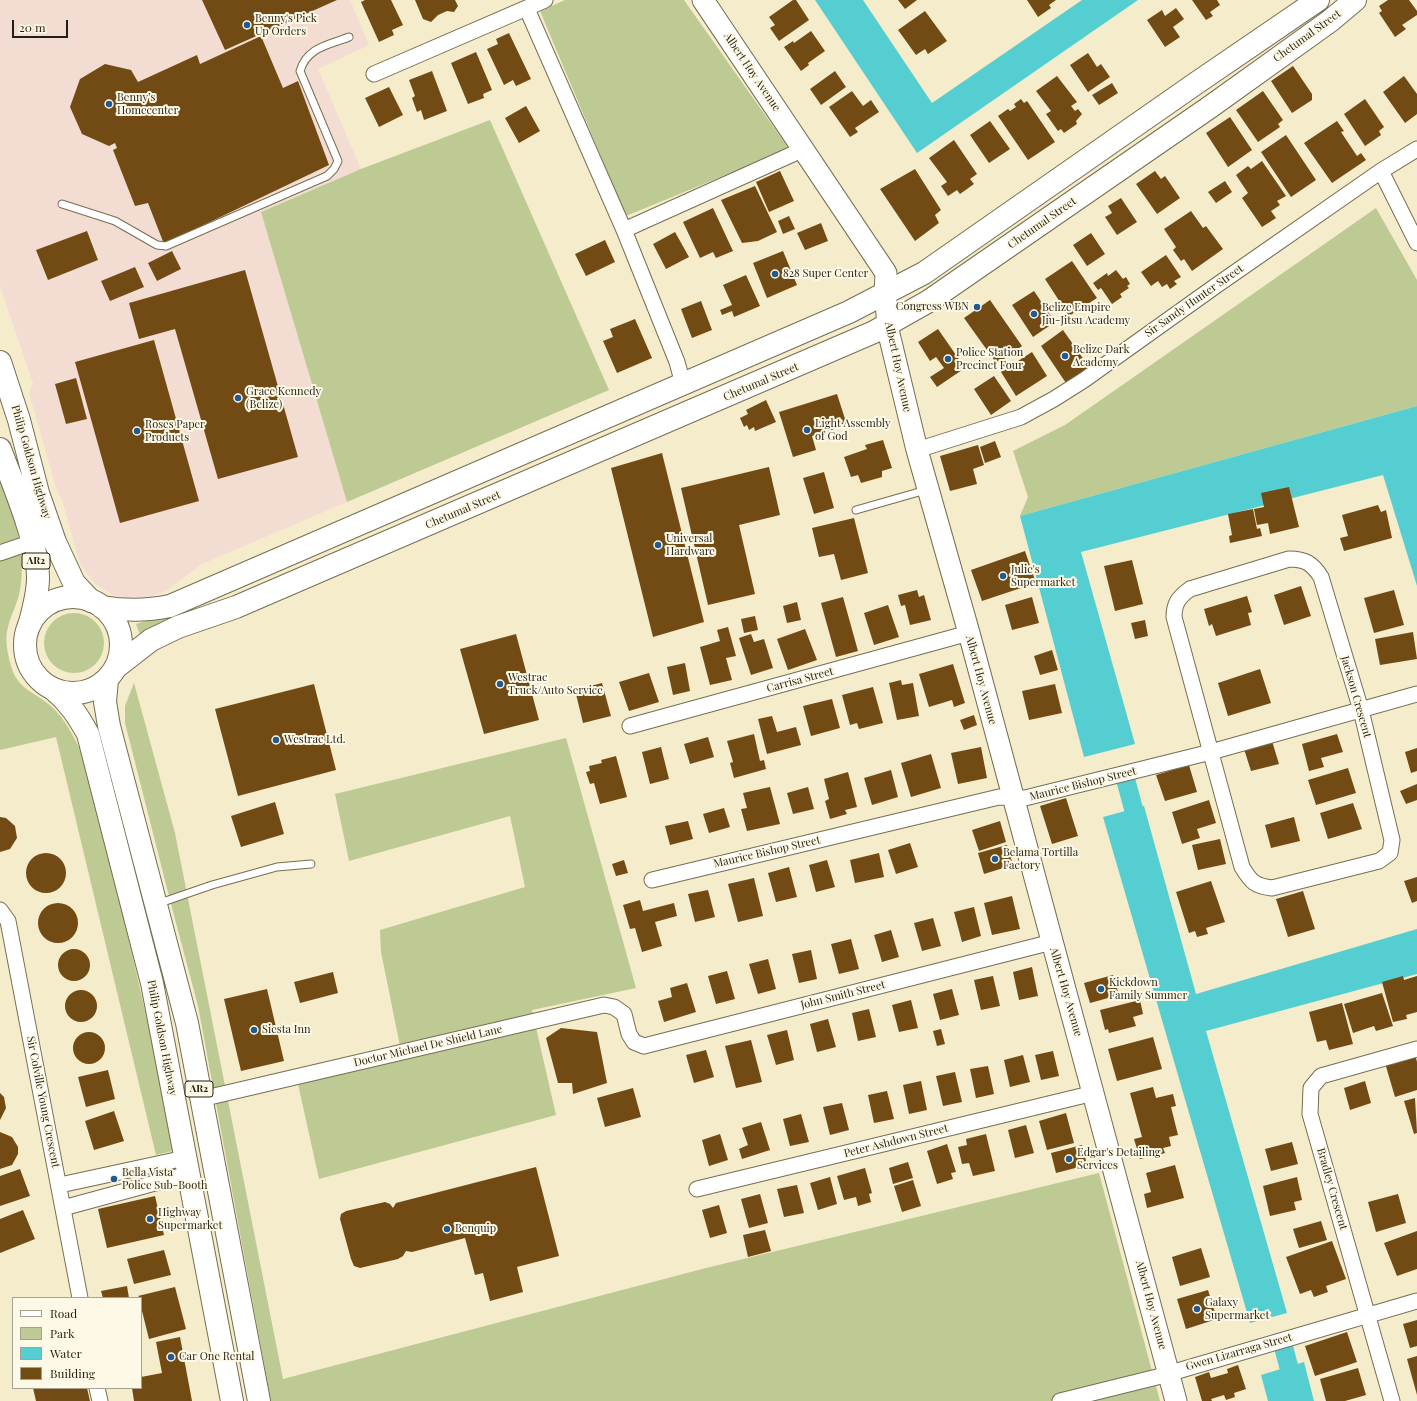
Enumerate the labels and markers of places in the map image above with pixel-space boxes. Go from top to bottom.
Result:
place label: Benny's Pick Up Orders [255,12,317,38]
marker: Benny's Pick Up Orders [242,20,252,30]
place label: Benny’s Homecenter [117,91,178,117]
marker: Benny’s Homecenter [104,99,114,109]
place label: 828 Super Center [783,267,868,281]
marker: 828 Super Center [770,269,780,279]
place label: Congress WBN [896,300,969,314]
place label: Belize Empire Jiu-Jitsu Academy [1042,301,1130,327]
marker: Congress WBN [972,302,982,312]
marker: Belize Empire Jiu-Jitsu Academy [1029,309,1039,319]
place label: Belize Dark Academy [1073,343,1129,369]
place label: Police Station Precinct Four [956,346,1023,372]
marker: Belize Dark Academy [1060,351,1070,361]
marker: Police Station Precinct Four [943,354,953,364]
place label: Grace Kennedy (Belize) [246,385,321,411]
marker: Grace Kennedy (Belize) [233,393,243,403]
place label: Light Assembly of God [815,417,890,443]
place label: Roses Paper Products [145,418,205,444]
marker: Light Assembly of God [802,425,812,435]
marker: Roses Paper Products [132,426,142,436]
place label: Universal Hardware [666,532,715,558]
marker: Universal Hardware [653,540,663,550]
place label: Julie's Supermarket [1011,563,1075,589]
marker: Julie's Supermarket [998,571,1008,581]
place label: Westrac Truck/Auto Service [508,671,603,697]
marker: Westrac Truck/Auto Service [495,679,505,689]
place label: Westrac Ltd. [284,733,346,747]
marker: Westrac Ltd. [271,735,281,745]
place label: Belama Tortilla Factory [1003,846,1078,872]
marker: Belama Tortilla Factory [990,854,1000,864]
place label: Kickdown Family Summer [1109,976,1187,1002]
marker: Kickdown Family Summer [1096,984,1106,994]
place label: Siesta Inn [262,1023,311,1037]
marker: Siesta Inn [249,1025,259,1035]
place label: Edgar's Detailing Services [1077,1146,1161,1172]
marker: Edgar's Detailing Services [1064,1154,1074,1164]
place label: Bella Vista Police Sub-Booth [122,1166,208,1192]
marker: Bella Vista Police Sub-Booth [109,1174,119,1184]
place label: Highway Supermarket [158,1206,222,1232]
marker: Highway Supermarket [145,1214,155,1224]
place label: Benquip [455,1222,496,1236]
marker: Benquip [442,1224,452,1234]
place label: Galaxy Supermarket [1205,1296,1269,1322]
marker: Galaxy Supermarket [1192,1304,1202,1314]
place label: Car One Rental [179,1350,254,1364]
marker: Car One Rental [166,1352,176,1362]

